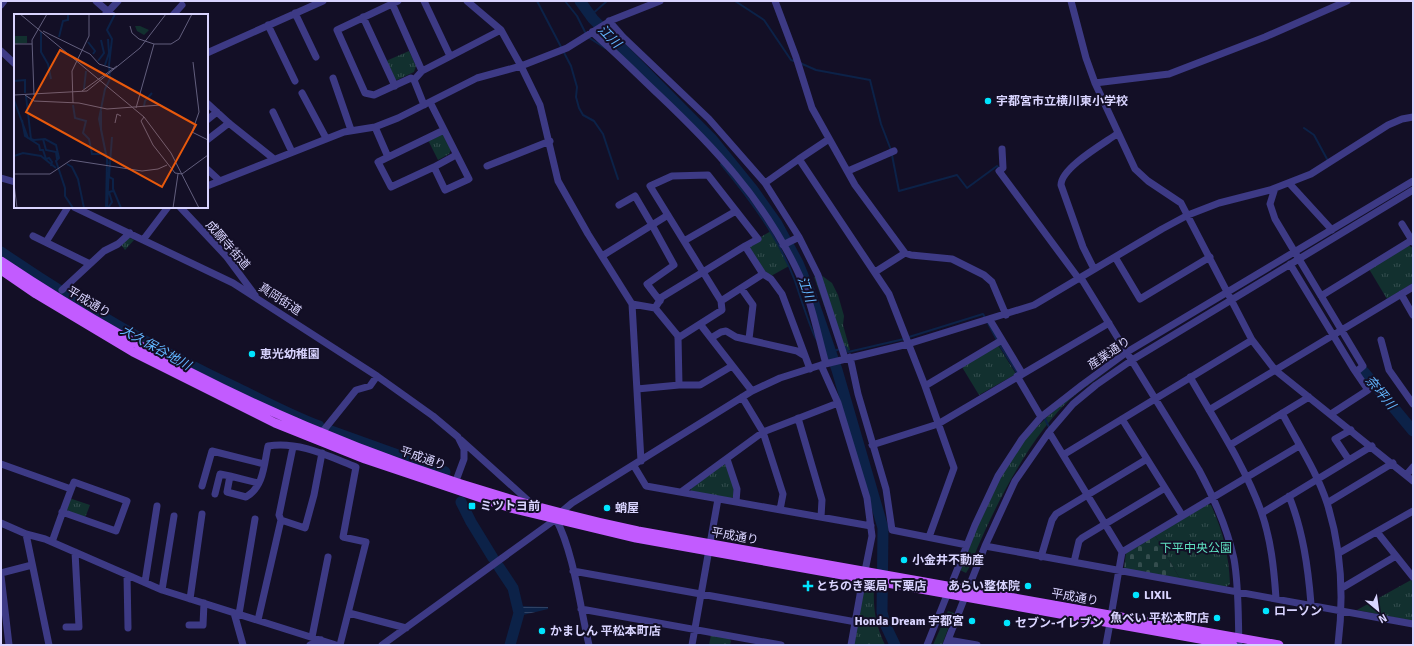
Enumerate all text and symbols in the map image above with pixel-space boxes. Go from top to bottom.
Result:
inset map [14,14,208,208]
water label: 江川 [594,22,626,53]
place label: 宇都宮市立横川東小学校 [996,94,1128,109]
marker: 宇都宮市立横川東小学校 [983,96,993,106]
street label: 成願寺街道 [202,218,253,273]
water label: 江川 [794,274,819,306]
street label: 真岡街道 [256,280,304,319]
street label: 平成通り [64,284,113,321]
water label: 大久保谷地川 [118,322,195,375]
street label: 産業通り [1085,334,1133,373]
place label: 恵光幼稚園 [260,347,320,362]
marker: 恵光幼稚園 [247,349,257,359]
water label: 奈坪川 [1362,373,1400,414]
street label: 平成通り [398,444,448,473]
place label: ミツトヨ前 [480,499,540,514]
marker: ミツトヨ前 [467,501,477,511]
place label: 蛸屋 [615,501,639,516]
marker: 蛸屋 [602,503,612,513]
street label: 平成通り [710,525,760,548]
park label: 下平中央公園 [1160,541,1232,556]
place label: 小金井不動産 [912,553,984,568]
marker: 小金井不動産 [899,555,909,565]
place label: とちのき薬局 下栗店 [816,579,926,594]
place label: あらい整体院 [948,579,1020,594]
marker: とちのき薬局 下栗店 [803,581,813,591]
marker: あらい整体院 [1023,581,1033,591]
street label: 平成通り [1050,586,1100,609]
place label: LIXIL [1144,588,1172,603]
marker: LIXIL [1131,590,1141,600]
north arrow [1358,590,1398,630]
place label: ローソン [1274,604,1322,619]
marker: ローソン [1261,606,1271,616]
place label: 魚べい 平松本町店 [1110,611,1209,626]
text: N [1376,611,1389,626]
marker: 魚べい 平松本町店 [1212,613,1222,623]
place label: Honda Dream 宇都宮 [855,614,964,629]
marker: Honda Dream 宇都宮 [967,616,977,626]
place label: セブン-イレブン [1015,616,1104,631]
marker: セブン-イレブン [1002,618,1012,628]
place label: かましん 平松本町店 [550,624,661,639]
marker: かましん 平松本町店 [537,626,547,636]

